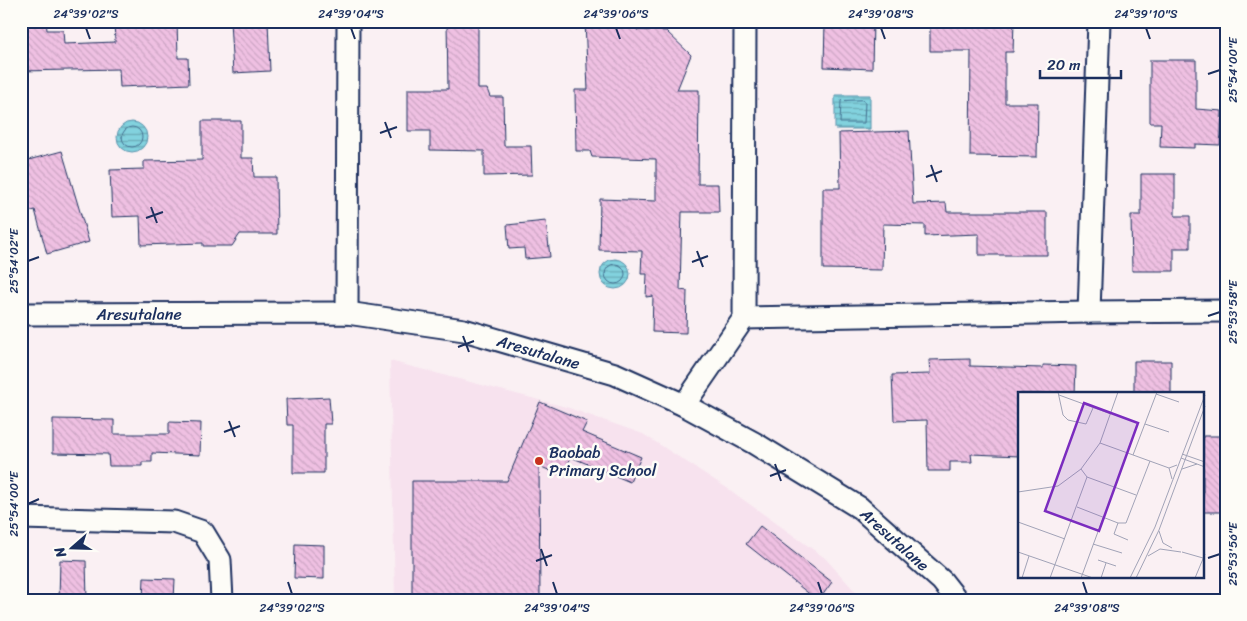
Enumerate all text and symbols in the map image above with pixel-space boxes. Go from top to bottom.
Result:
text: 24°39'02"S [53,3,119,25]
text: 24°39'04"S [318,3,384,25]
text: 24°39'06"S [584,3,649,25]
text: 24°39'08"S [848,3,914,25]
text: 24°39'10"S [1114,3,1178,25]
text: 25°54'00"E [1222,36,1244,103]
scale bar [1040,48,1121,80]
text: 20 m [1047,52,1081,78]
text: 25°54'02"E [3,227,25,293]
text: 25°53'58"E [1222,279,1244,344]
street label: Aresutalane [95,299,182,328]
street label: Aresutalane [493,326,584,378]
inset map [1018,392,1204,578]
place label: Baobab Primary School [549,438,657,485]
marker: Baobab Primary School [533,455,545,467]
text: 25°54'00"E [3,470,25,537]
street label: Aresutalane [853,499,936,578]
text: 25°53'56"E [1222,521,1244,586]
north arrow [48,524,98,574]
text: N [47,543,74,562]
text: 24°39'02"S [259,597,325,619]
text: 24°39'04"S [524,597,590,619]
text: 24°39'06"S [790,597,855,619]
text: 24°39'08"S [1054,597,1120,619]

